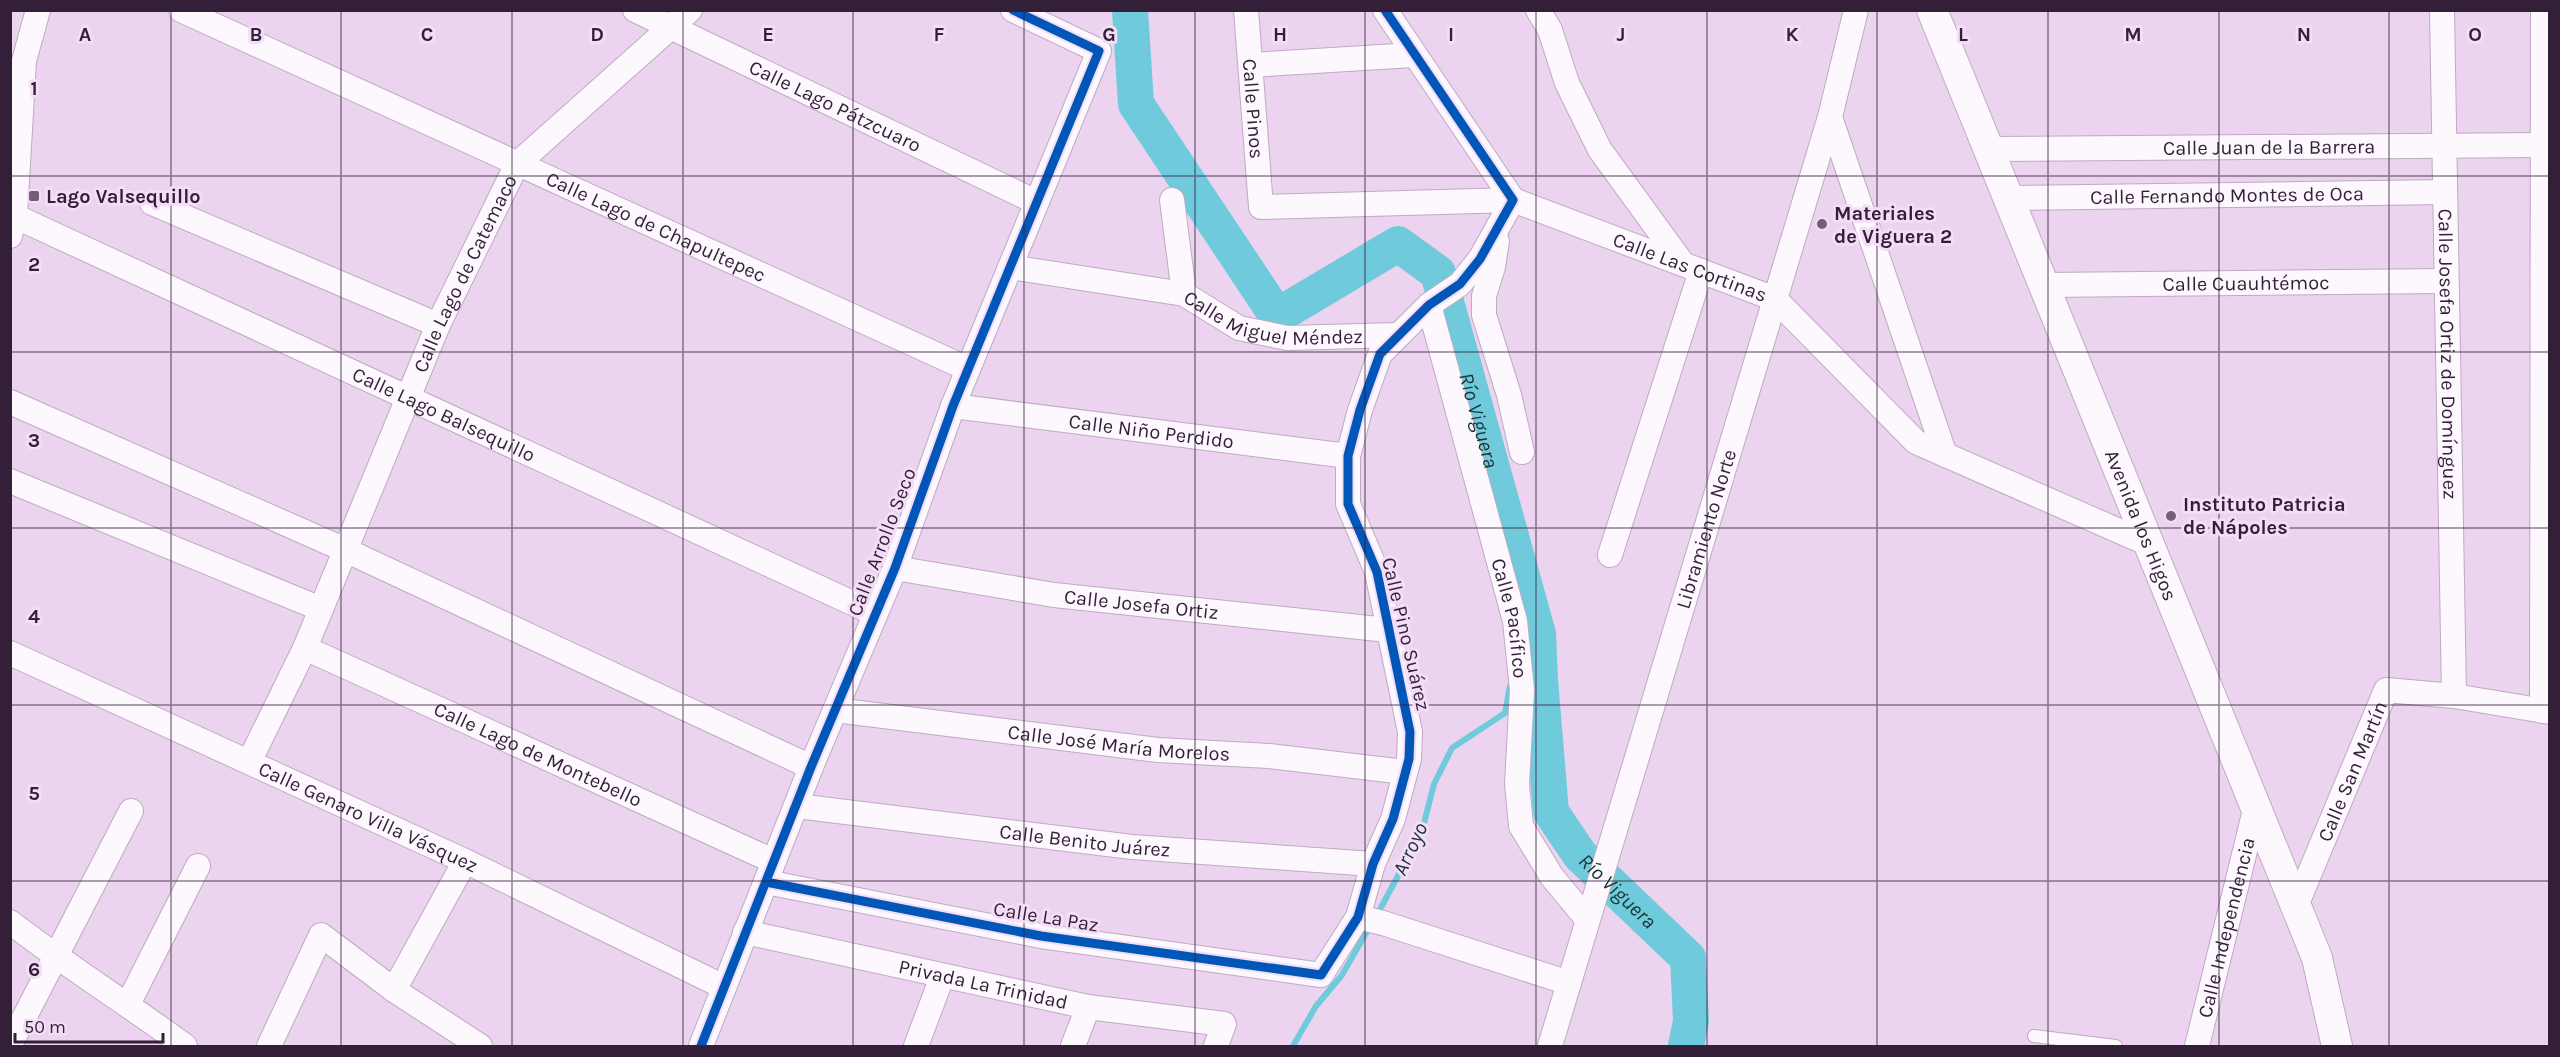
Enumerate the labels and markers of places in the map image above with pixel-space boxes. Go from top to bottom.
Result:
place label: Lago Valsequillo [46,185,201,208]
marker: Lago Valsequillo [27,189,41,203]
place label: Materiales de Viguera 2 [1834,202,1952,248]
marker: Materiales de Viguera 2 [1815,217,1829,231]
place label: Instituto Patricia de Nápoles [2183,493,2346,539]
marker: Instituto Patricia de Nápoles [2164,509,2178,523]

